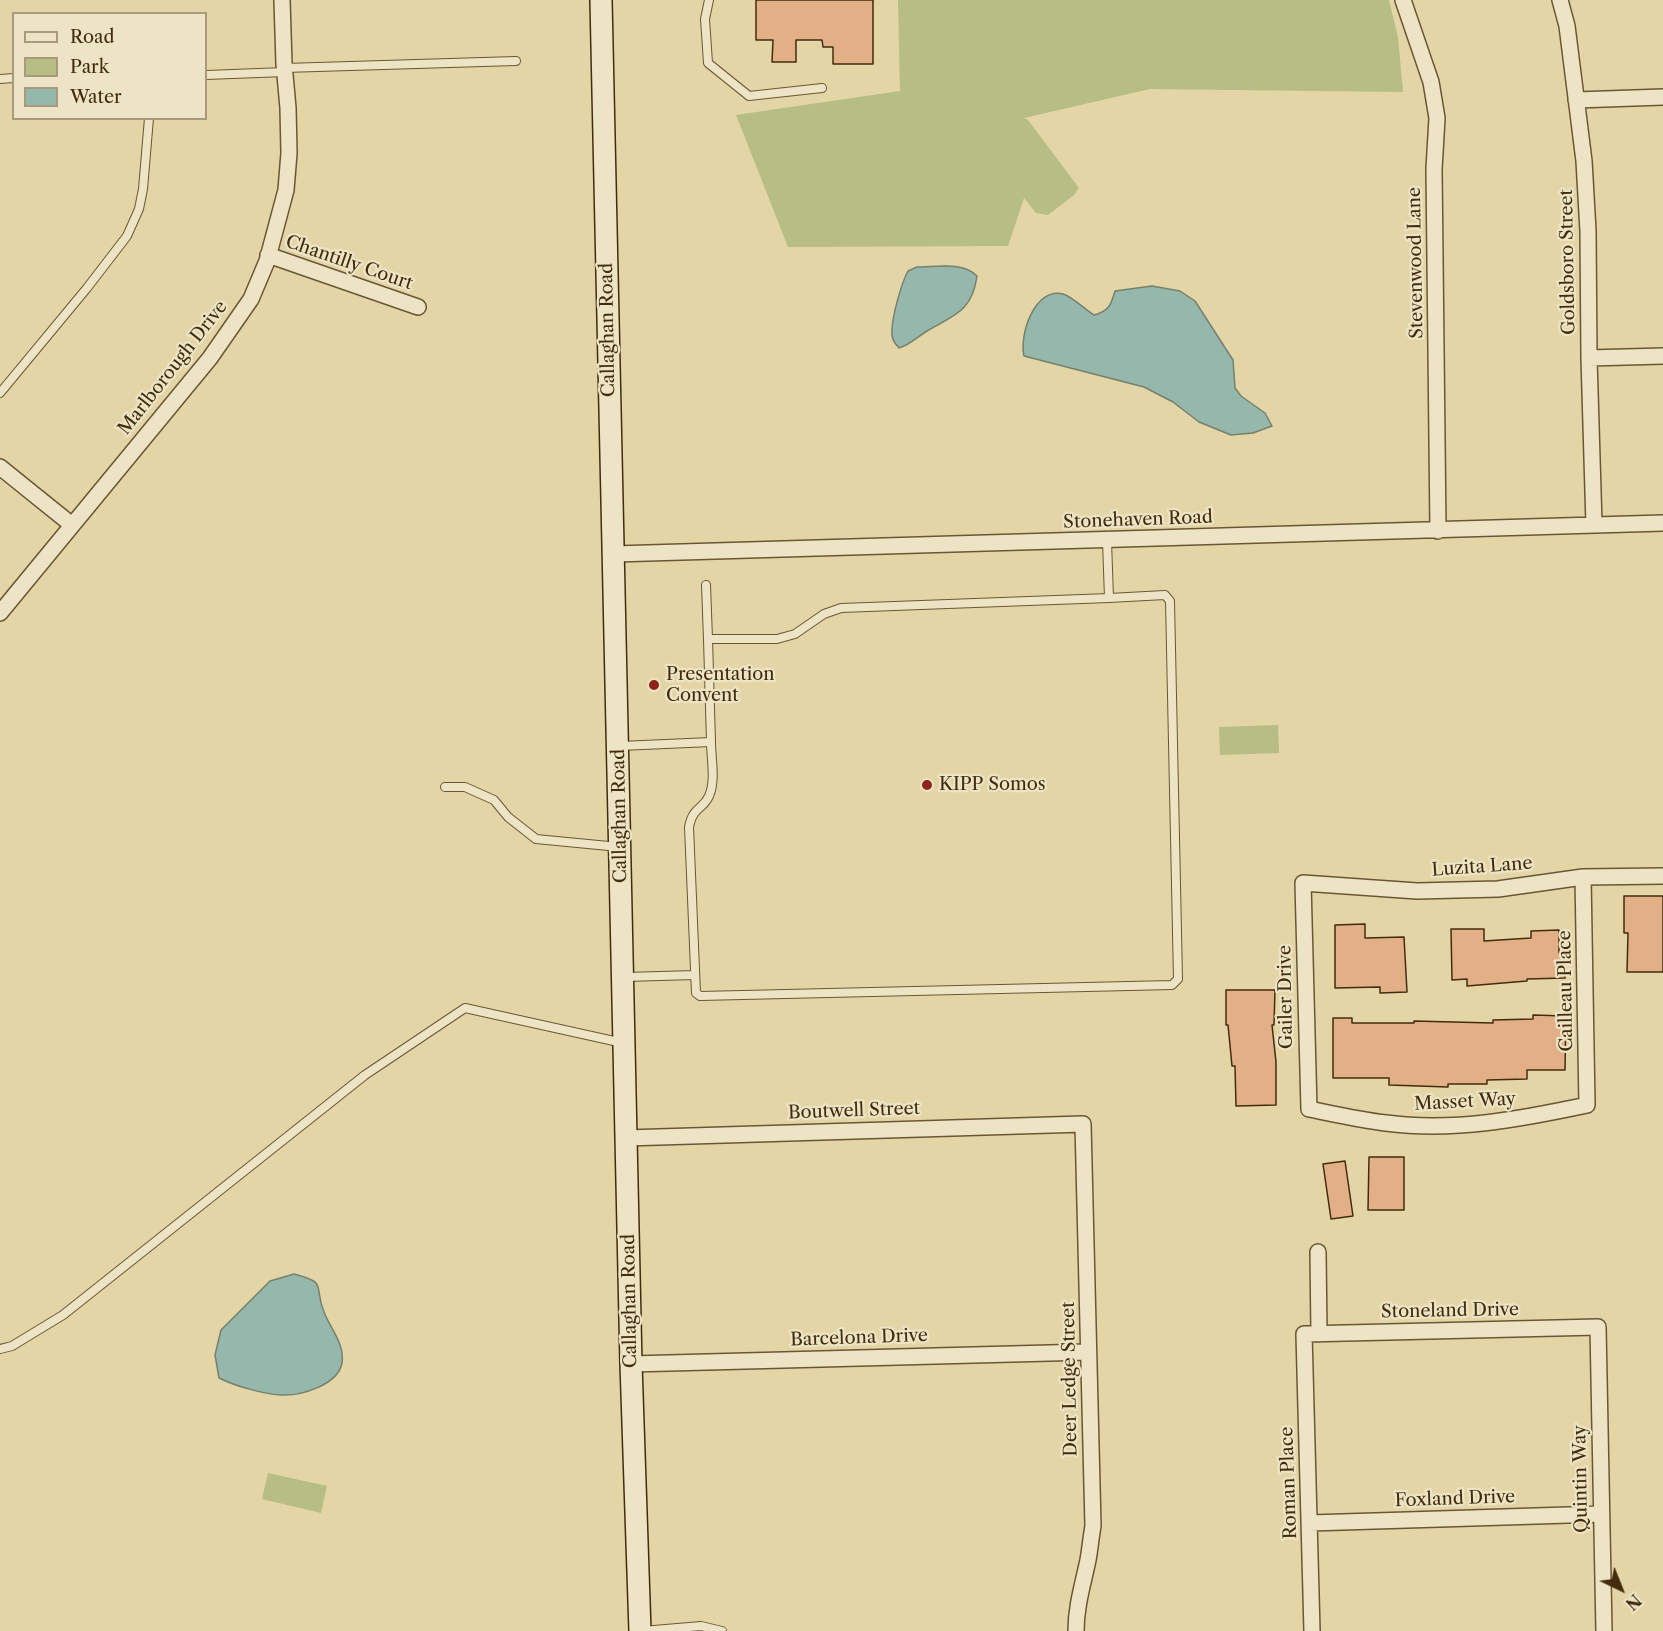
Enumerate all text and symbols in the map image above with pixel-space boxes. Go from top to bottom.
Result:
legend [12,12,207,120]
text: Road [70,26,115,48]
text: Park [70,56,109,78]
text: Water [70,86,122,108]
street label: Stevenwood Lane [1404,187,1428,339]
street label: Goldsboro Street [1556,189,1580,335]
street label: Chantilly Court [283,231,415,295]
street label: Callaghan Road [596,263,620,397]
street label: Marlborough Drive [114,297,232,439]
street label: Stonehaven Road [1063,507,1213,533]
place label: Presentation Convent [666,664,775,706]
marker: Presentation Convent [647,678,661,692]
street label: Callaghan Road [608,749,632,883]
place label: KIPP Somos [939,774,1046,796]
marker: KIPP Somos [920,778,934,792]
street label: Luzita Lane [1431,853,1533,881]
street label: Cailleau Place [1554,930,1578,1052]
street label: Gailer Drive [1274,945,1298,1049]
street label: Masset Way [1414,1089,1516,1115]
street label: Boutwell Street [788,1098,920,1124]
street label: Callaghan Road [618,1234,642,1368]
street label: Stoneland Drive [1381,1299,1519,1323]
street label: Deer Ledge Street [1058,1301,1082,1457]
street label: Barcelona Drive [790,1325,928,1351]
street label: Quintin Way [1569,1425,1593,1533]
street label: Roman Place [1276,1426,1302,1540]
street label: Foxland Drive [1394,1486,1516,1512]
north arrow [1591,1559,1651,1619]
text: N [1621,1590,1645,1614]

